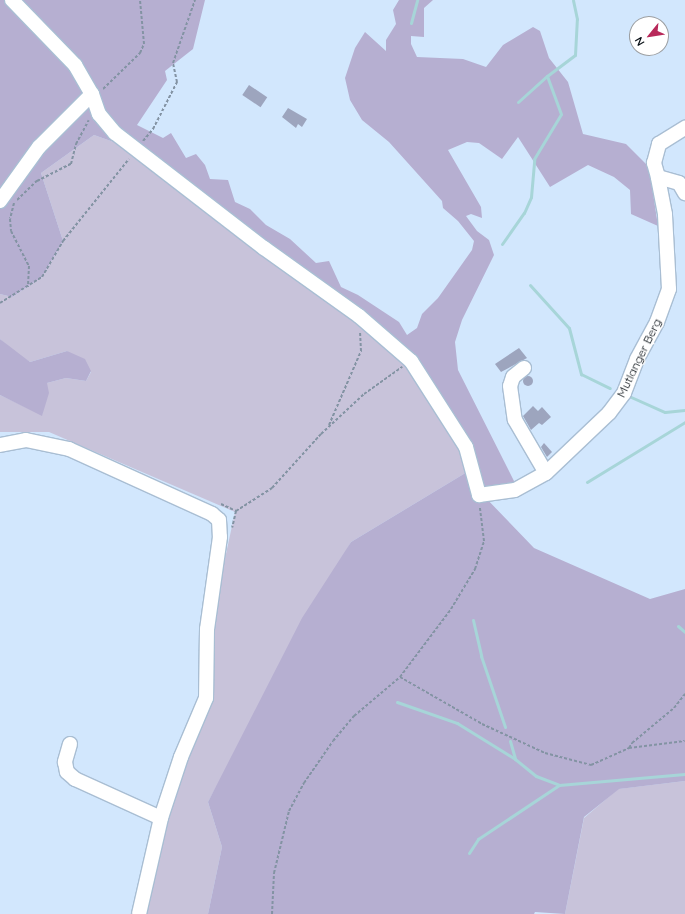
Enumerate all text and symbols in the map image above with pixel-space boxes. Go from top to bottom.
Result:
north arrow [629,16,669,56]
text: N [631,34,648,49]
street label: Mutlanger Berg [614,316,664,400]

